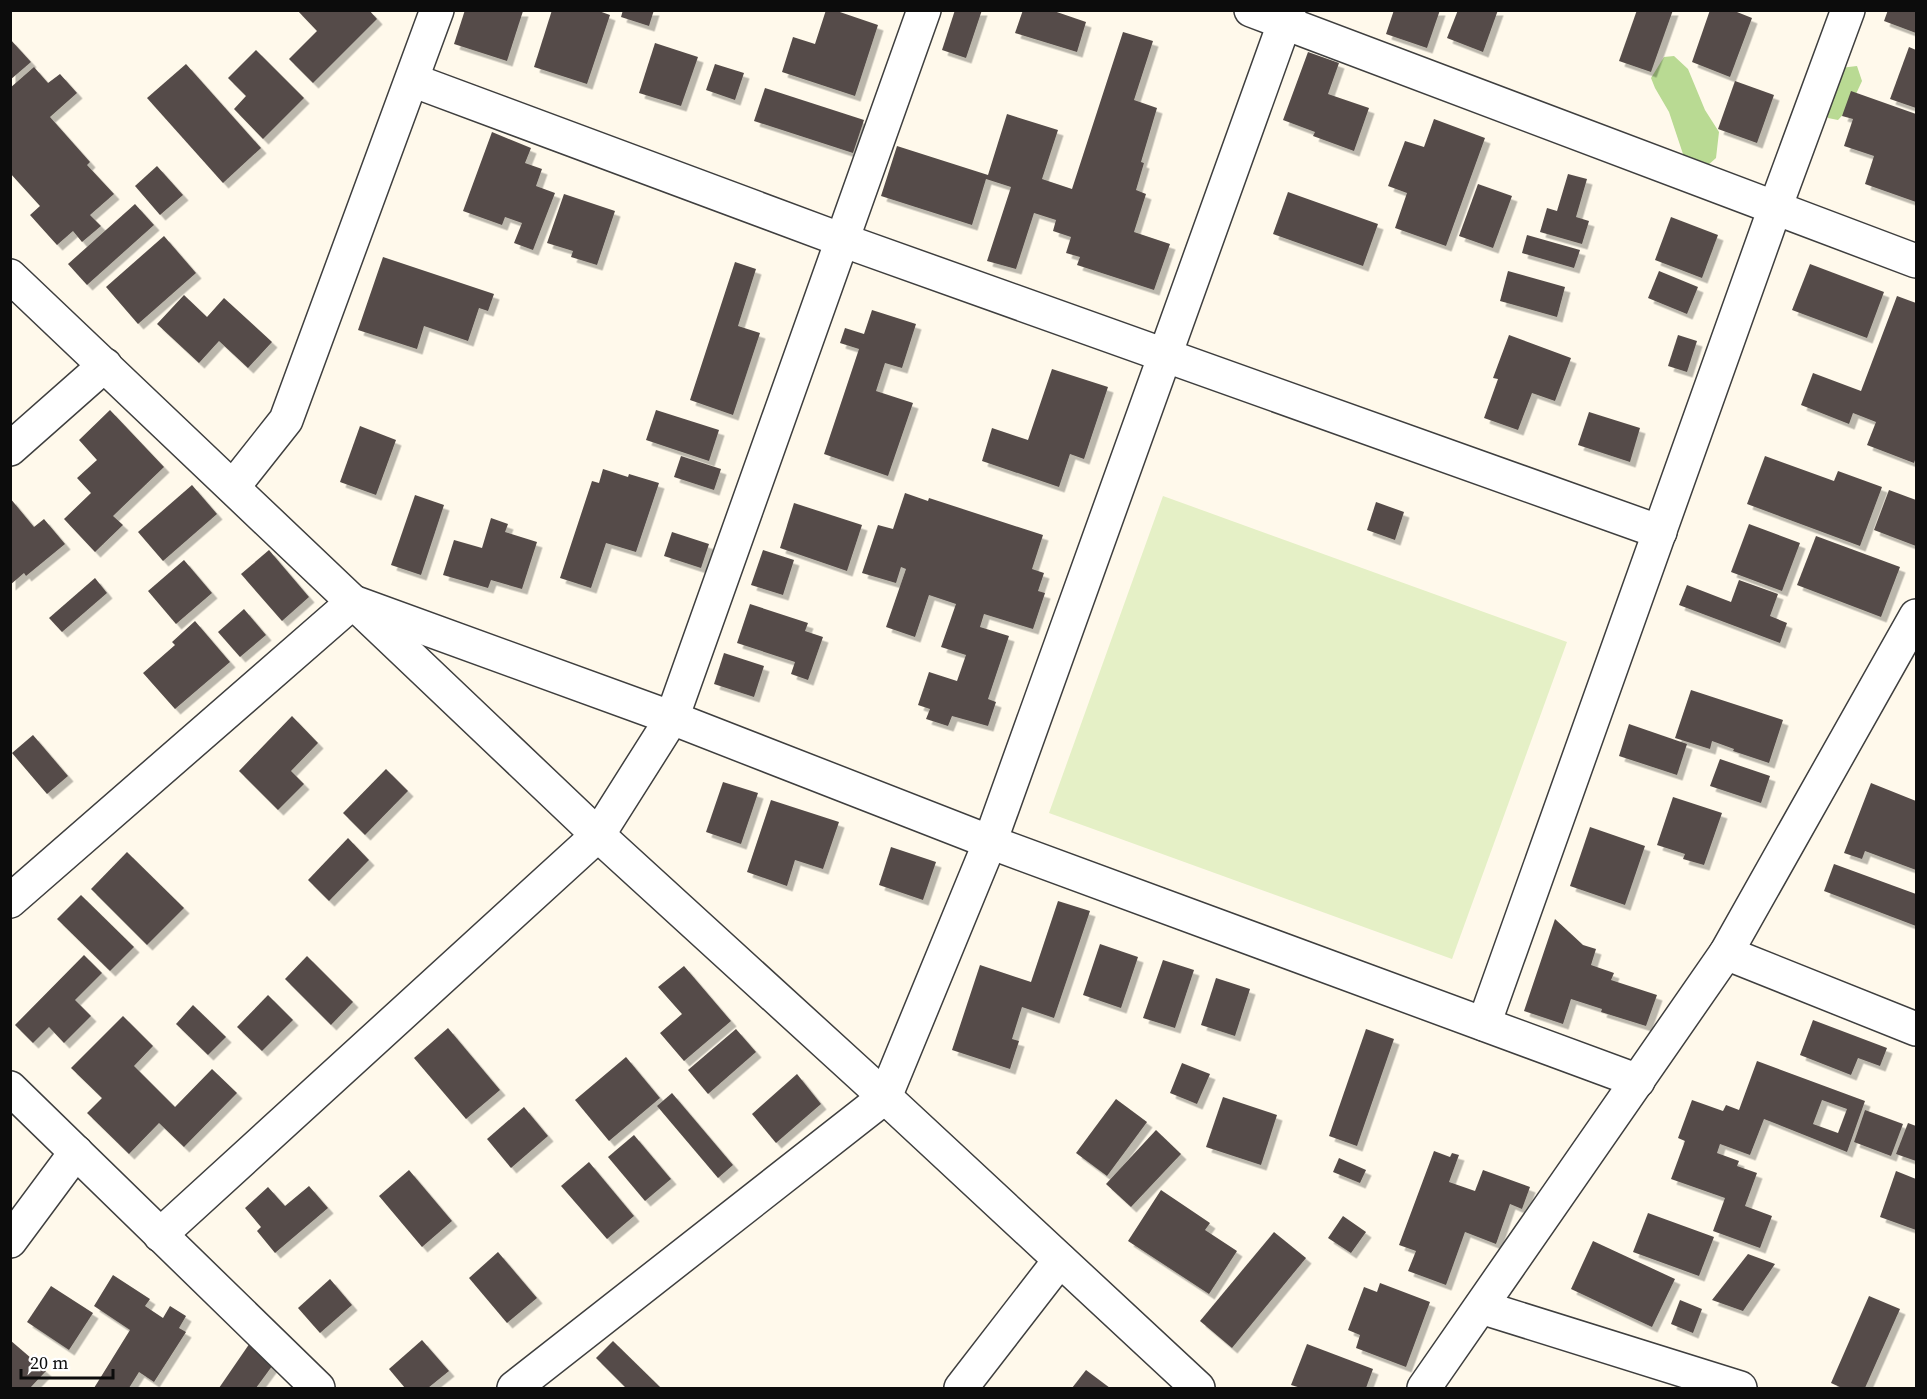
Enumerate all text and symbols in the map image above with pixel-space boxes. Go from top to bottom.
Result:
scale bar [21,1342,112,1380]
text: 20 m [30,1350,68,1375]

